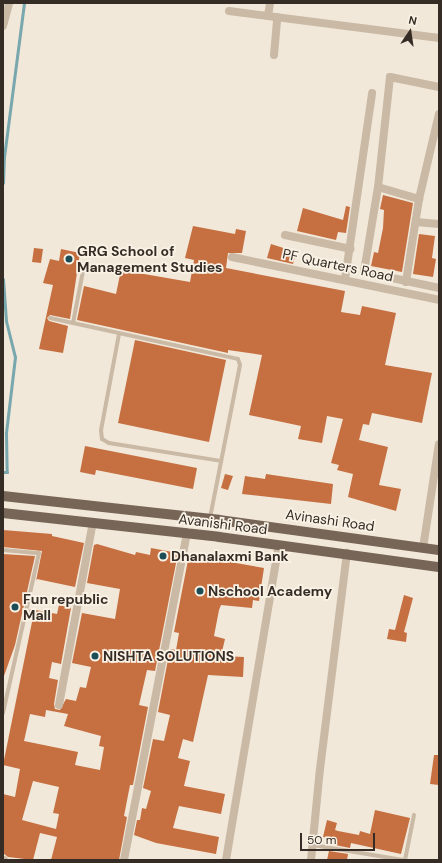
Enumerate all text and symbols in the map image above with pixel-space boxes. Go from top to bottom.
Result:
north arrow [390,12,430,52]
text: N [407,13,418,28]
place label: GRG School of Management Studies [77,243,223,276]
street label: PF Quarters Road [281,245,395,285]
marker: GRG School of Management Studies [64,254,74,264]
street label: Avinashi Road [284,505,376,535]
street label: Avanishi Road [178,510,268,538]
place label: Dhanalaxmi Bank [171,548,289,564]
marker: Dhanalaxmi Bank [158,551,168,561]
place label: Nschool Academy [208,583,332,599]
marker: Nschool Academy [195,586,205,596]
place label: Fun republic Mall [23,591,108,624]
marker: Fun republic Mall [10,602,20,612]
place label: NISHTA SOLUTIONS [103,648,234,664]
marker: NISHTA SOLUTIONS [90,651,100,661]
scale bar [302,825,377,851]
text: 50 m [307,832,336,848]

